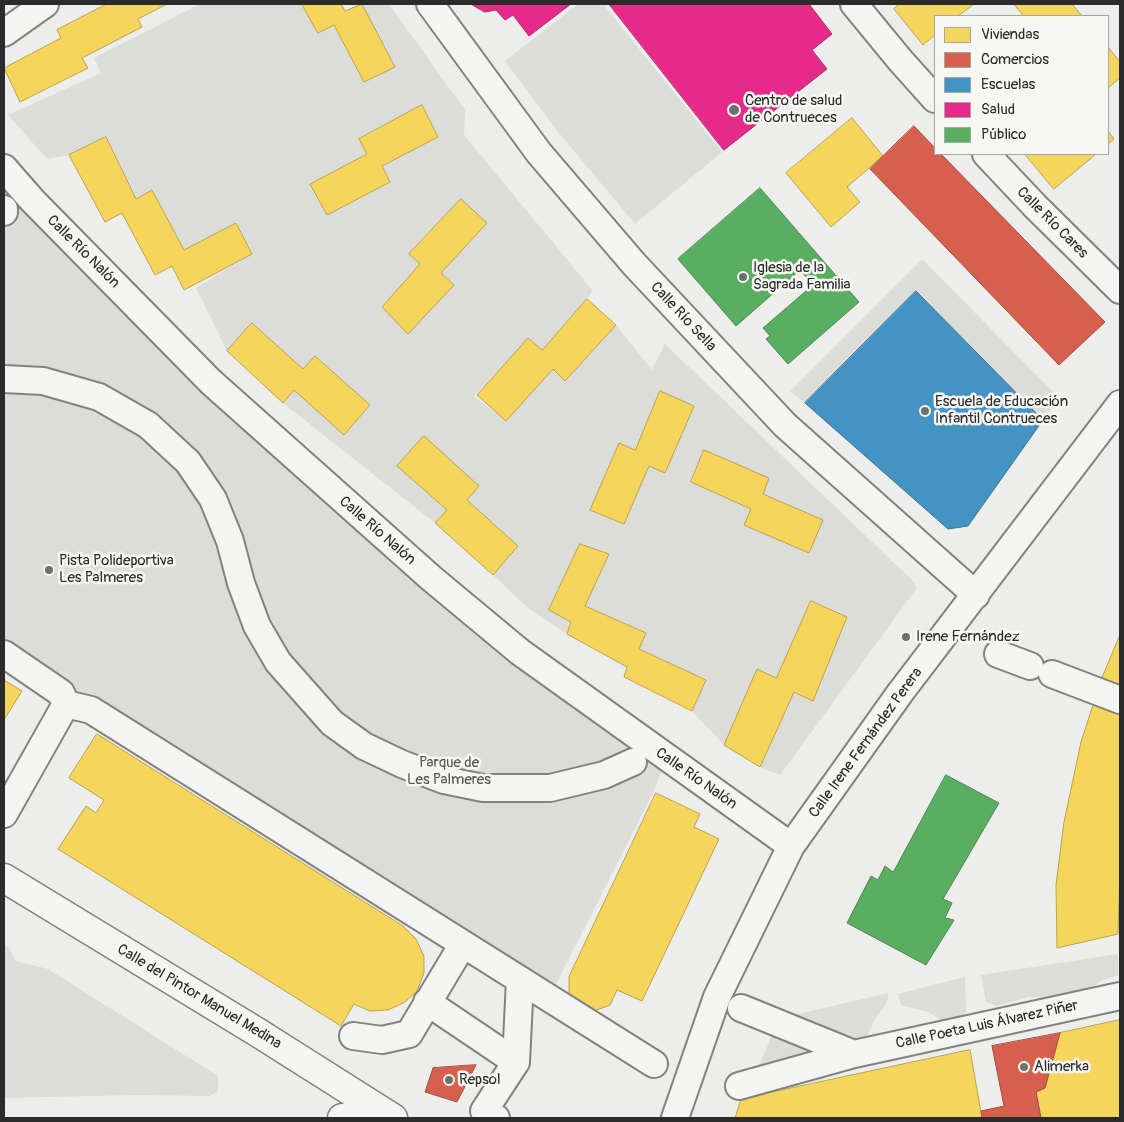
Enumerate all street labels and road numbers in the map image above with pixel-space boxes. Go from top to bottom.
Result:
street label: Calle Río Cares [1013,184,1091,262]
street label: Calle Río Nalón [43,212,123,292]
street label: Calle Río Sella [646,279,720,355]
street label: Calle Río Nalón [335,493,419,569]
street label: Calle Irene Fernández Perera [805,664,927,822]
street label: Calle Río Nalón [652,744,740,814]
street label: Calle del Pintor Manuel Medina [113,941,285,1053]
street label: Calle Poeta Luis Álvarez Piñer [894,997,1080,1053]

